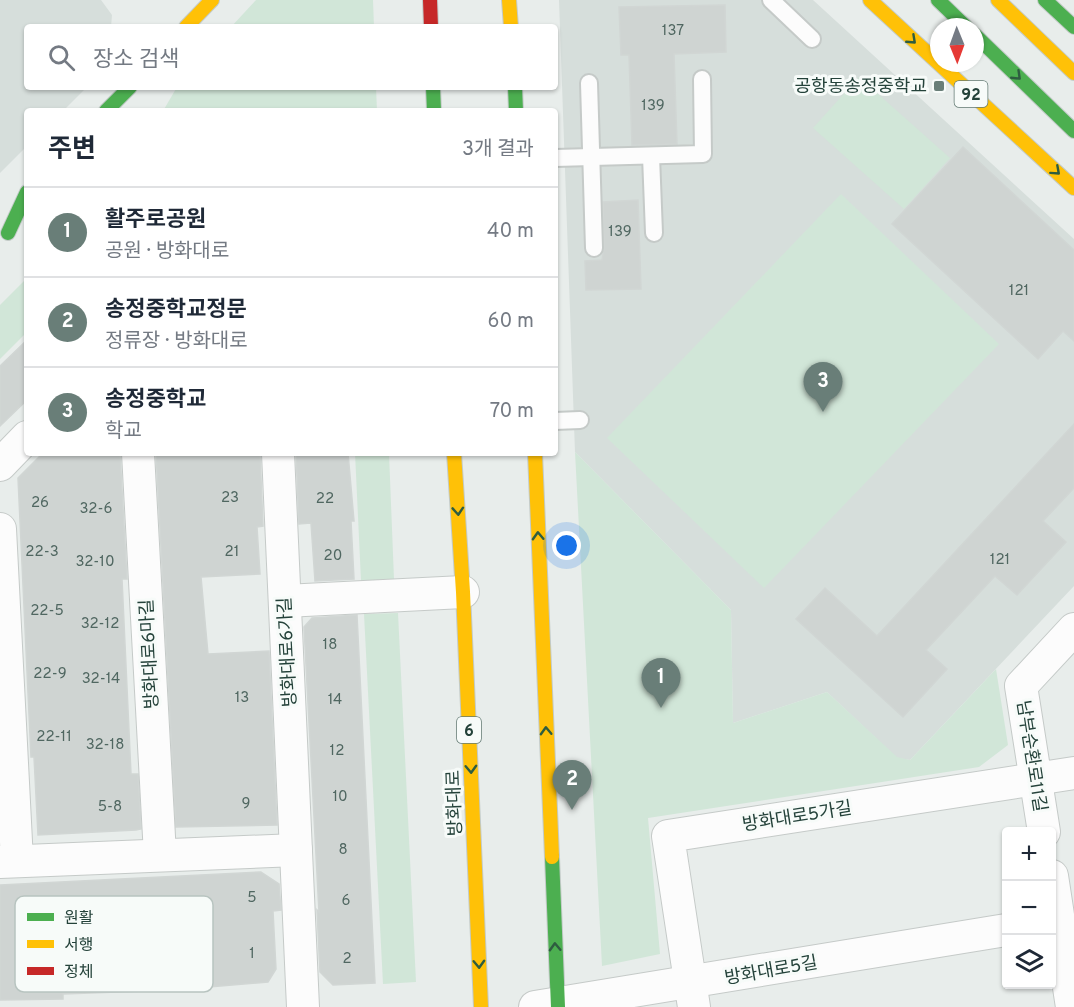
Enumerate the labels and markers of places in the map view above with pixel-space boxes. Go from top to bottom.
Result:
place label: 공항동송정중학교 [795,76,927,99]
marker: 공항동송정중학교 [932,79,946,93]
pin: 3 [804,362,842,412]
pin: 1 [642,658,680,708]
pin: 2 [552,760,592,810]

